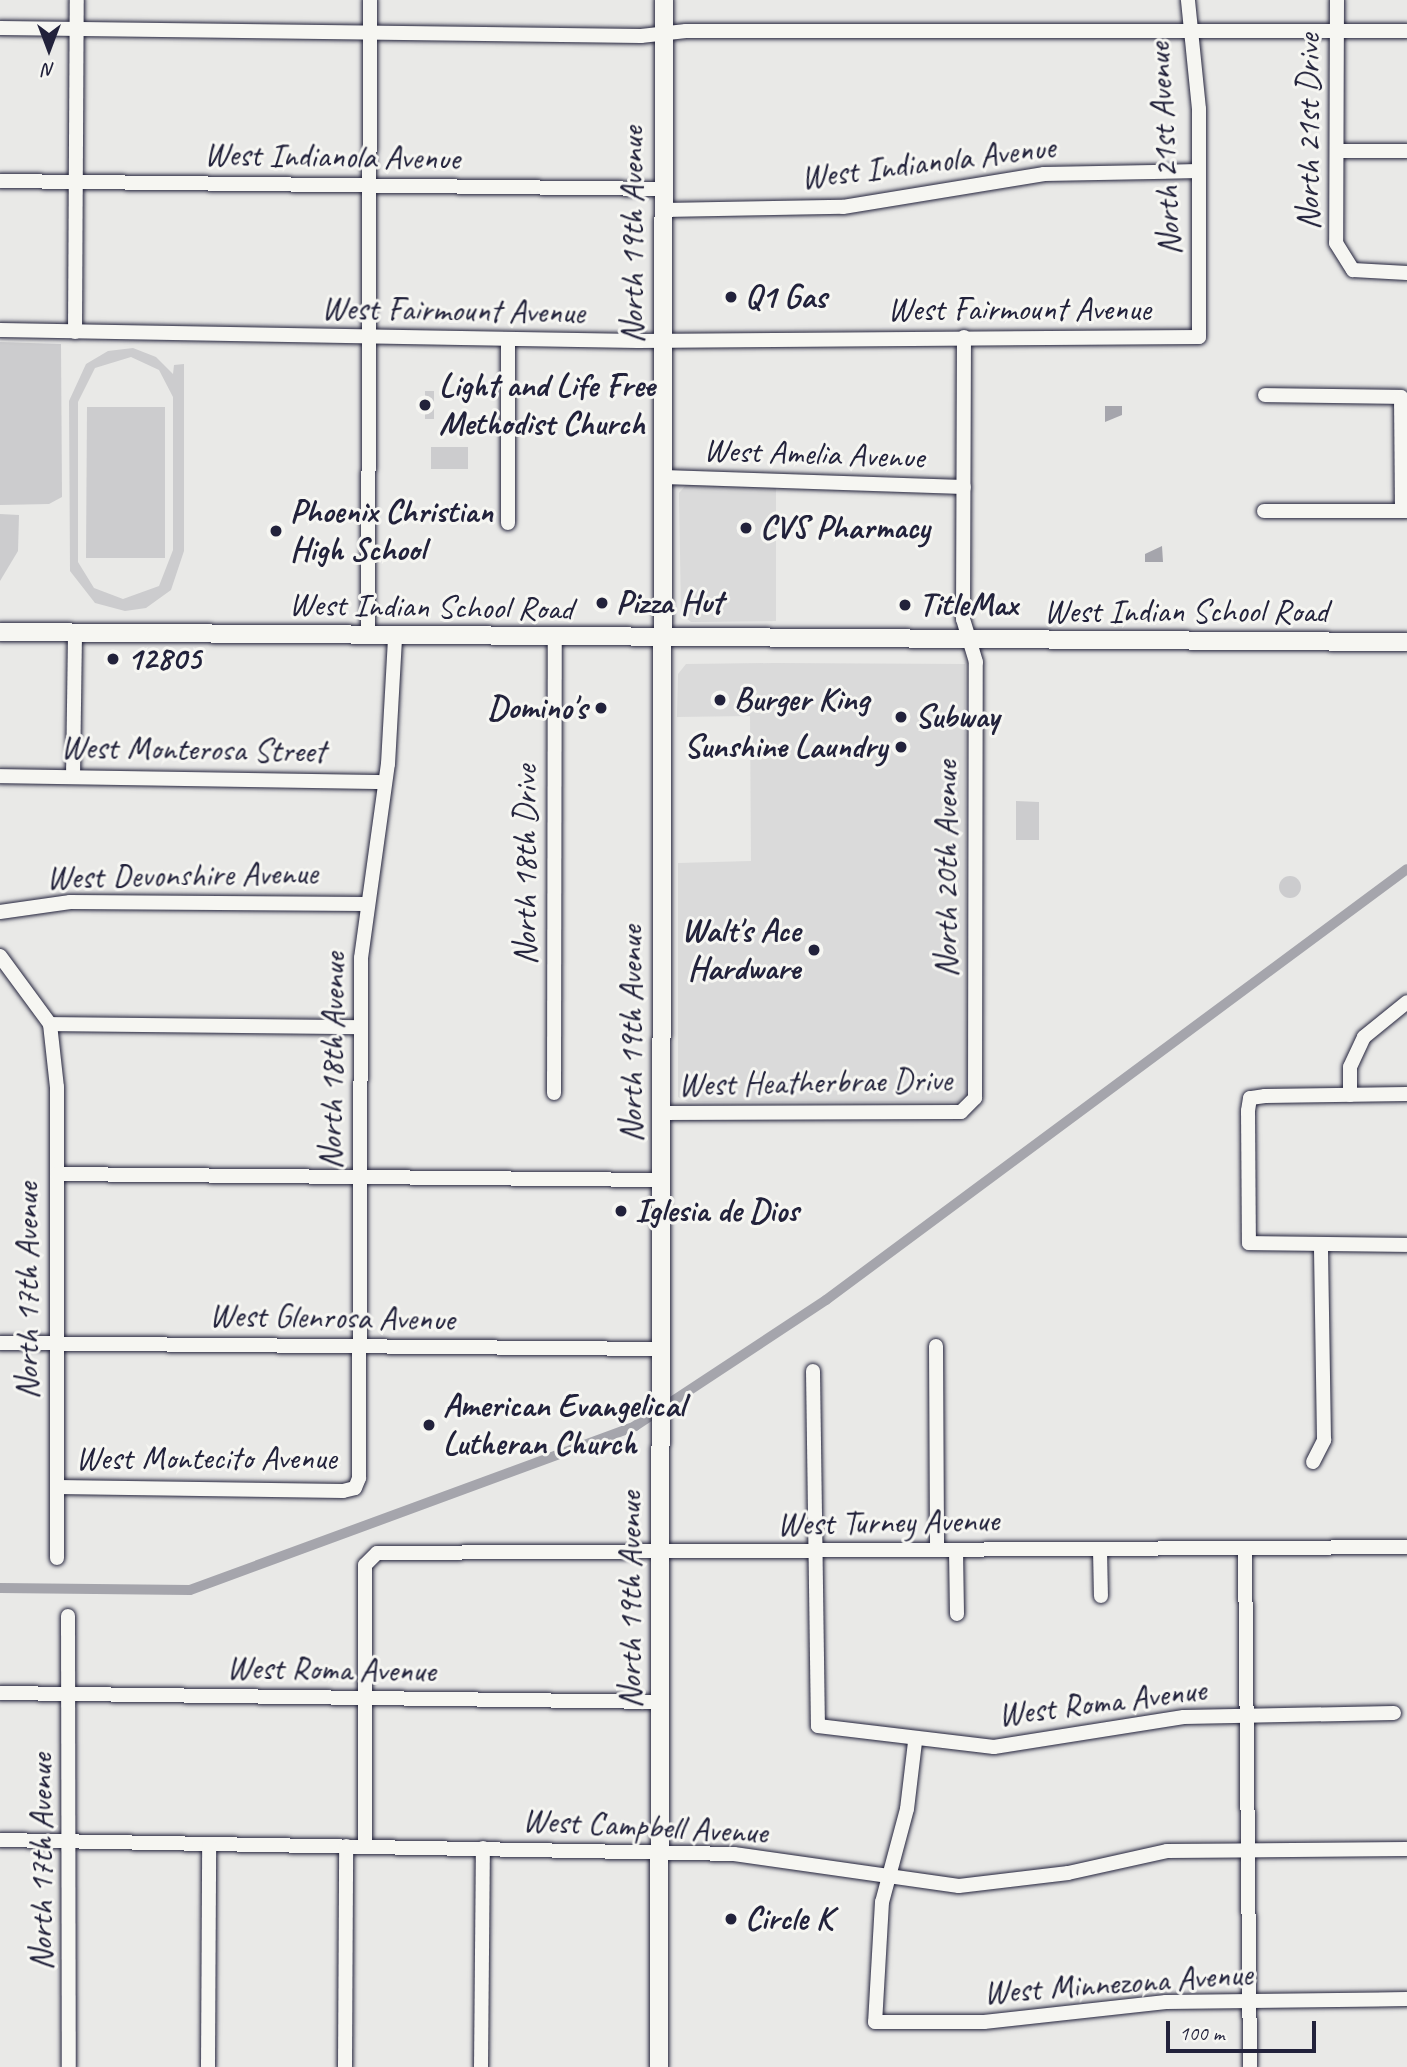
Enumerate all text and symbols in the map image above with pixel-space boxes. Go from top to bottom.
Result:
north arrow [14,14,84,84]
street label: North 21st Drive [1289,34,1329,230]
street label: North 21st Avenue [1140,42,1190,256]
text: N [43,58,55,82]
street label: North 19th Avenue [613,127,653,343]
street label: West Indianola Avenue [799,128,1057,198]
street label: West Indianola Avenue [204,135,460,179]
place label: Q1 Gas [745,277,827,317]
street label: West Fairmount Avenue [320,289,586,333]
marker: Q1 Gas [723,289,739,305]
street label: West Fairmount Avenue [886,290,1152,330]
place label: Light and Life Free Methodist Church [439,366,656,444]
marker: Light and Life Free Methodist Church [417,397,433,413]
street label: West Amelia Avenue [703,430,925,478]
place label: Phoenix Christian High School [290,492,493,570]
place label: CVS Pharmacy [760,508,929,548]
marker: CVS Pharmacy [738,520,754,536]
marker: Phoenix Christian High School [268,523,284,539]
place label: Pizza Hut [616,583,723,623]
street label: West Indian School Road [290,585,572,629]
place label: TitleMax [919,585,1018,625]
street label: West Indian School Road [1045,592,1327,632]
marker: Pizza Hut [594,595,610,611]
marker: TitleMax [897,597,913,613]
place label: 12805 [127,639,201,679]
marker: 12805 [105,651,121,667]
place label: Burger King [734,680,869,720]
place label: Domino's [488,688,587,728]
marker: Burger King [712,692,728,708]
place label: Subway [915,697,999,737]
marker: Domino's [593,700,609,716]
marker: Subway [893,709,909,725]
place label: Sunshine Laundry [684,727,887,767]
street label: West Monterosa Street [60,728,326,772]
marker: Sunshine Laundry [893,739,909,755]
street label: North 20th Avenue [927,761,967,977]
street label: North 18th Drive [506,765,546,965]
street label: West Devonshire Avenue [46,854,318,898]
place label: Walt's Ace Hardware [681,911,800,989]
street label: North 19th Avenue [612,926,652,1142]
marker: Walt's Ace Hardware [806,942,822,958]
street label: North 18th Avenue [311,952,355,1170]
street label: West Heatherbrae Drive [677,1061,953,1105]
street label: North 17th Avenue [8,1183,48,1399]
place label: Iglesia de Dios [635,1191,799,1231]
marker: Iglesia de Dios [613,1203,629,1219]
street label: West Glenrosa Avenue [209,1296,455,1340]
place label: American Evangelical Lutheran Church [443,1386,683,1464]
marker: American Evangelical Lutheran Church [421,1417,437,1433]
street label: West Montecito Avenue [75,1439,337,1479]
street label: North 19th Avenue [611,1492,651,1708]
street label: West Turney Avenue [777,1501,999,1545]
street label: West Roma Avenue [226,1648,436,1692]
street label: West Roma Avenue [996,1671,1208,1735]
street label: North 17th Avenue [22,1754,62,1970]
street label: West Campbell Avenue [521,1801,769,1853]
place label: Circle K [745,1899,833,1939]
marker: Circle K [723,1911,739,1927]
street label: West Minnezona Avenue [982,1955,1254,2013]
scale bar [1169,2008,1320,2052]
text: 100 m [1179,2020,1224,2046]

